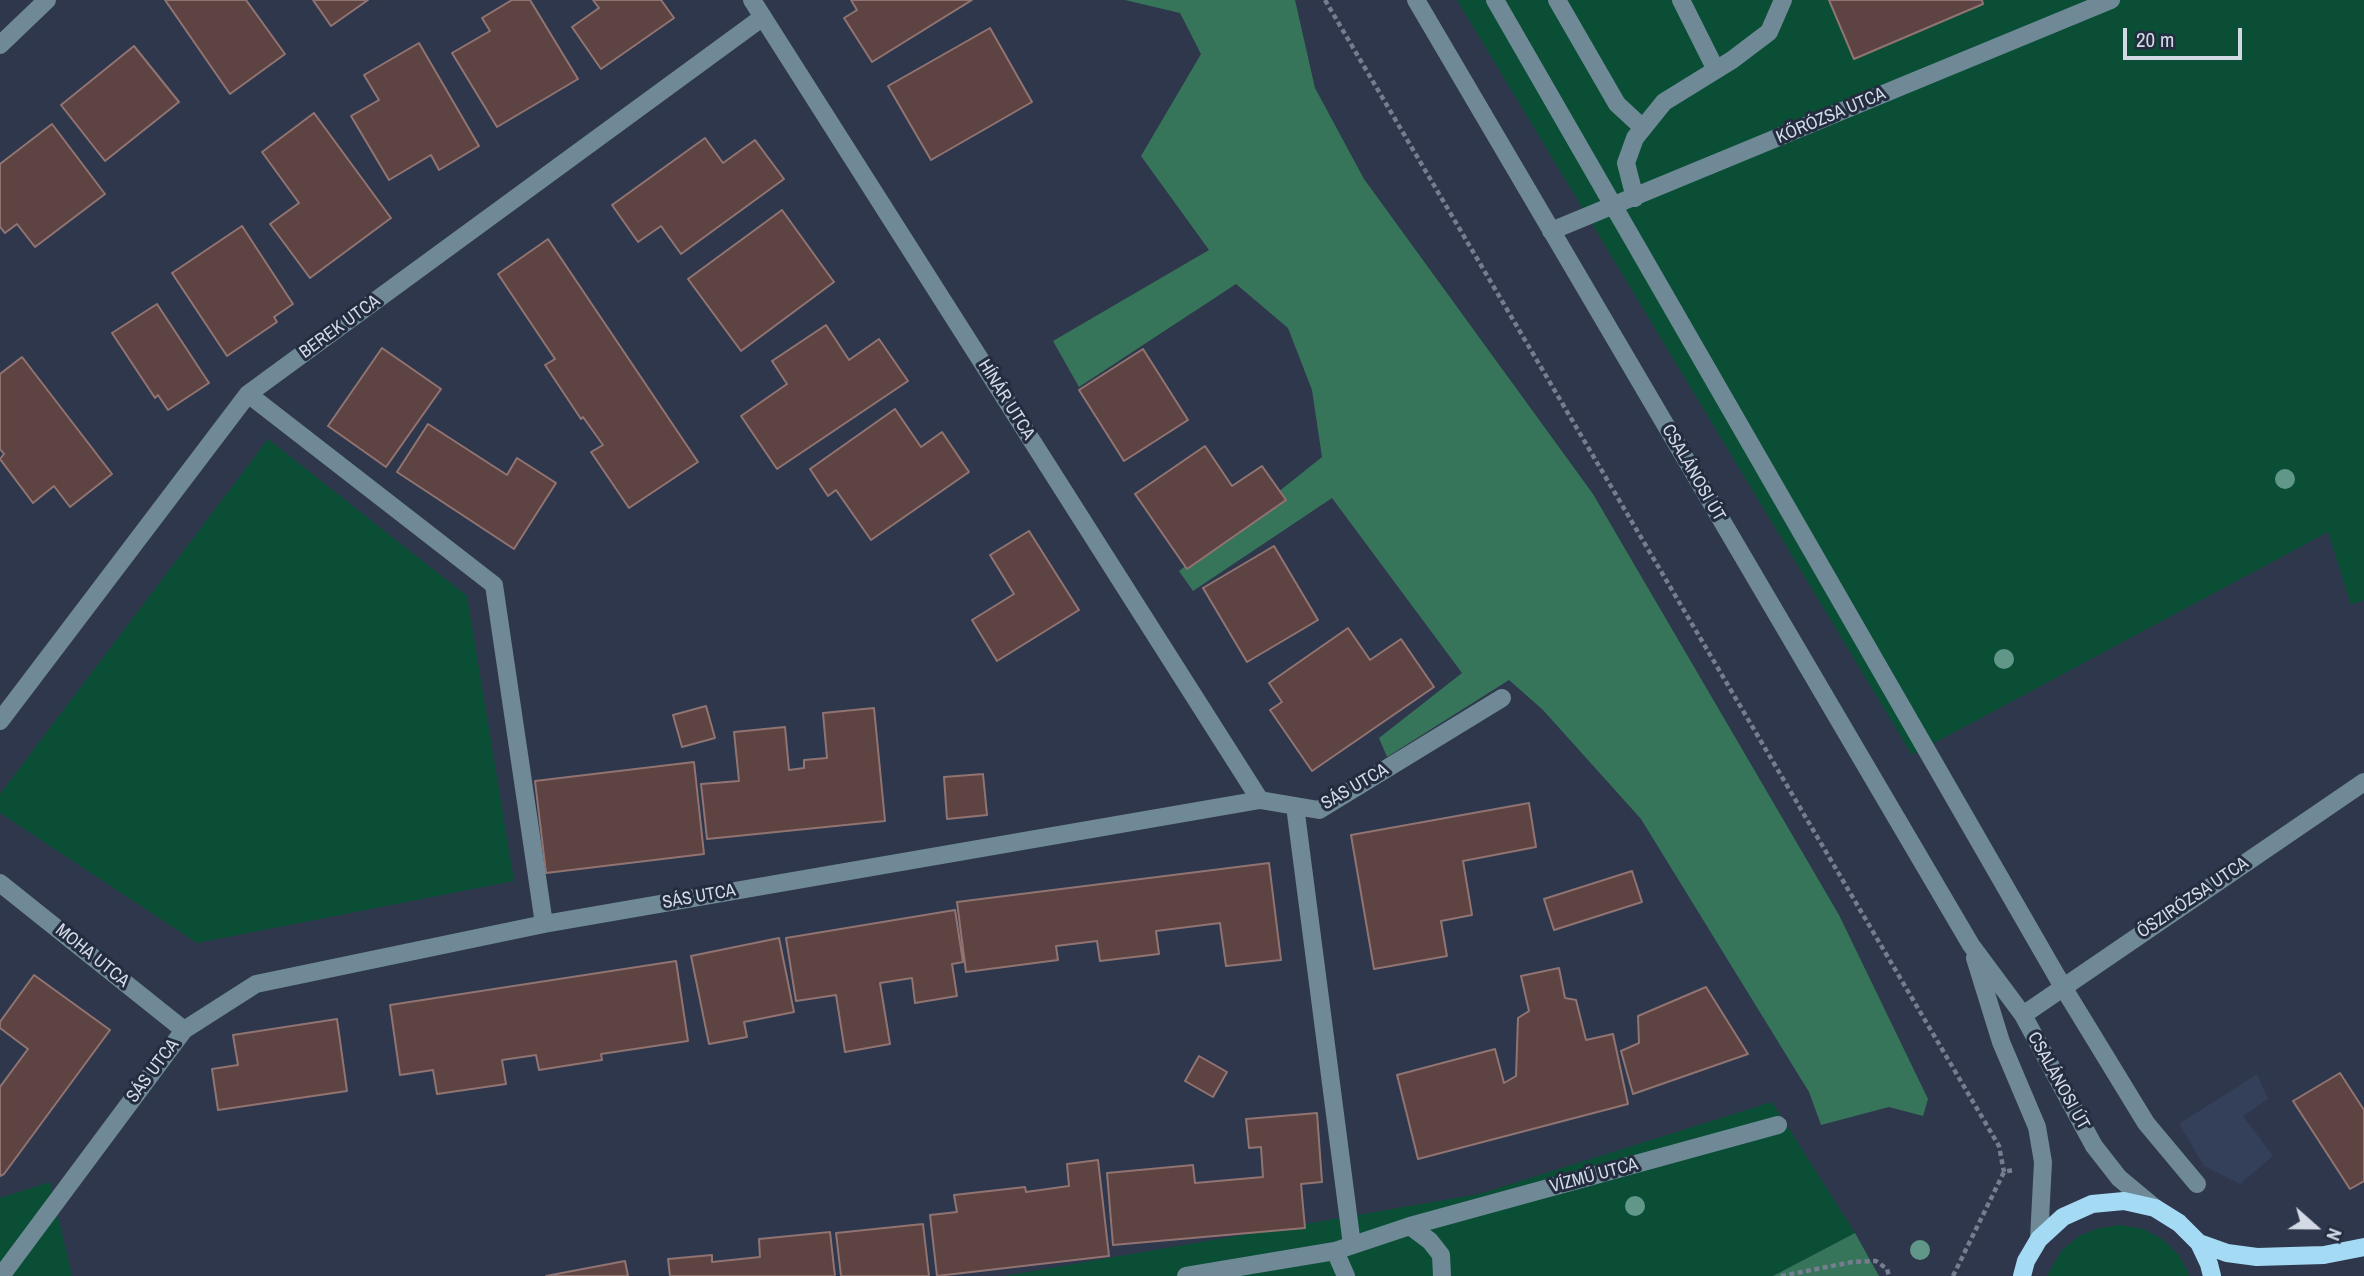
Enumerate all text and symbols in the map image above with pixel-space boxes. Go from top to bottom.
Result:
scale bar [2126,14,2245,58]
text: 20 m [2136,25,2174,54]
street label: KŐRÓZSA UTCA [1773,83,1889,149]
street label: BEREK UTCA [295,291,385,363]
street label: HÍNÁR UTCA [973,356,1039,444]
street label: CSALÁNOSI ÚT [1657,421,1729,525]
street label: SÁS UTCA [1318,759,1392,815]
street label: ŐSZIRÓZSA UTCA [2133,853,2253,943]
street label: SÁS UTCA [661,880,737,914]
street label: MOHA UTCA [51,920,133,992]
street label: CSALÁNOSI ÚT [2022,1028,2094,1134]
street label: SÁS UTCA [122,1035,184,1107]
street label: VÍZMŰ UTCA [1548,1154,1640,1198]
north arrow [2280,1192,2350,1262]
text: N [2320,1225,2349,1244]

